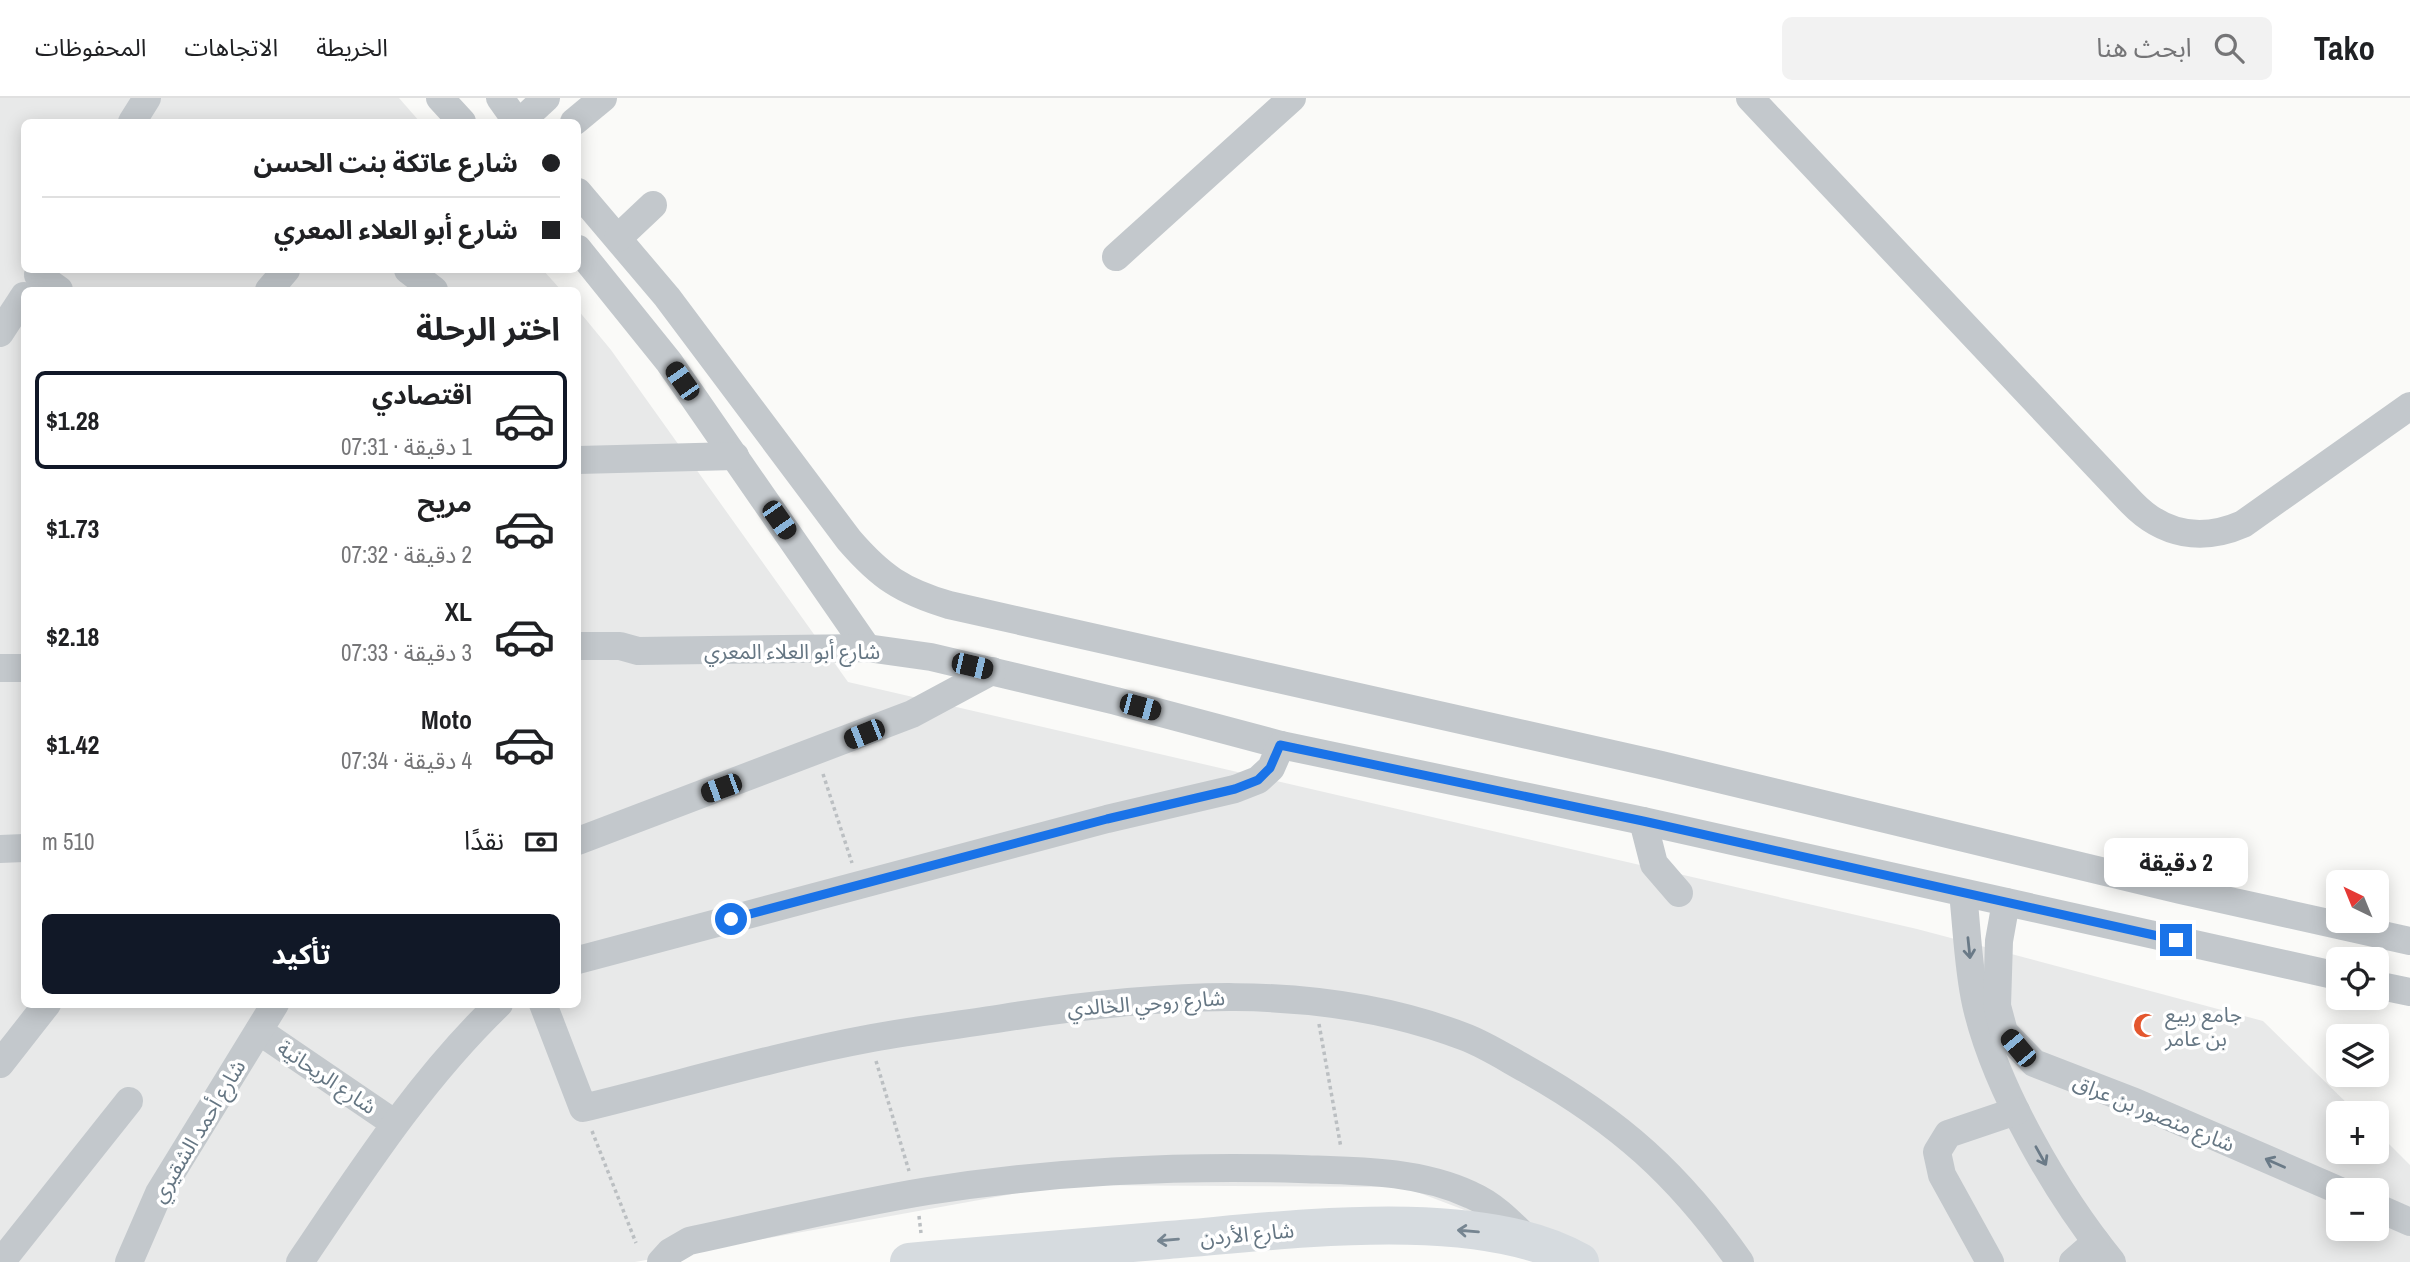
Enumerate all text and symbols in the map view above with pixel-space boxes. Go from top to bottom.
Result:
search box [1782,17,2272,80]
text: Tako [2314,26,2375,70]
icon: search [2210,29,2248,67]
text: ابحث هنا [2096,30,2192,65]
text: المحفوظات [35,31,146,63]
text: الاتجاهات [184,31,278,63]
text: الخريطة [316,31,388,63]
text: شارع عاتكة بنت الحسن [254,145,518,180]
text: شارع أبو العلاء المعري [274,212,518,247]
text: اختر الرحلة [416,307,560,350]
car [662,358,703,404]
text: اقتصادي [372,377,472,412]
icon: car [493,389,556,452]
text: $1.28 [46,403,99,438]
text: 1 دقيقة · 07:31 [341,431,472,462]
text: مريح [417,485,472,520]
icon: car [493,497,556,560]
car [759,497,800,543]
text: $1.73 [46,511,99,546]
text: 2 دقيقة · 07:32 [341,539,472,570]
text: XL [445,594,472,629]
icon: car [493,605,556,668]
text: $2.18 [46,619,99,654]
text: 3 دقيقة · 07:33 [341,637,472,668]
street label: شارع أبو العلاء المعري [704,637,880,667]
car [950,651,995,681]
car [1117,691,1164,723]
text: Moto [421,702,472,737]
icon: car [493,713,556,776]
car [841,716,888,752]
text: $1.42 [46,727,99,762]
text: 4 دقيقة · 07:34 [341,745,472,776]
car [698,771,745,805]
text: نقدًا [464,823,504,858]
icon: cash [522,823,560,861]
text: 510 m [42,826,94,857]
callout: 2 دقيقة [2104,838,2248,888]
text: 2 دقيقة [2139,847,2213,878]
north arrow [2326,870,2389,933]
map controls [2326,870,2389,1241]
route start [715,903,747,935]
button: تأكيد [42,914,560,994]
route end [2160,924,2192,956]
one-way arrow [1963,936,1976,959]
button: locate [2326,947,2389,1010]
street label: شارع روحي الخالدي [1066,983,1226,1025]
place label: جامع ربيع بن عامر [2164,1000,2242,1053]
mosque icon: جامع ربيع بن عامر [2131,1012,2159,1040]
button: layers [2326,1024,2389,1087]
car [1997,1025,2040,1071]
street label: شارع الريحانية [271,1033,382,1122]
street label: شارع أحمد الشقيري [144,1054,254,1209]
street label: شارع منصور بن عراق [2069,1067,2239,1160]
button: + [2326,1101,2389,1164]
one-way arrow [2035,1145,2048,1166]
one-way arrow [2265,1156,2287,1169]
button: − [2326,1178,2389,1241]
street label: شارع الأردن [1199,1215,1295,1254]
one-way arrow [1457,1224,1480,1237]
one-way arrow [1157,1234,1180,1247]

